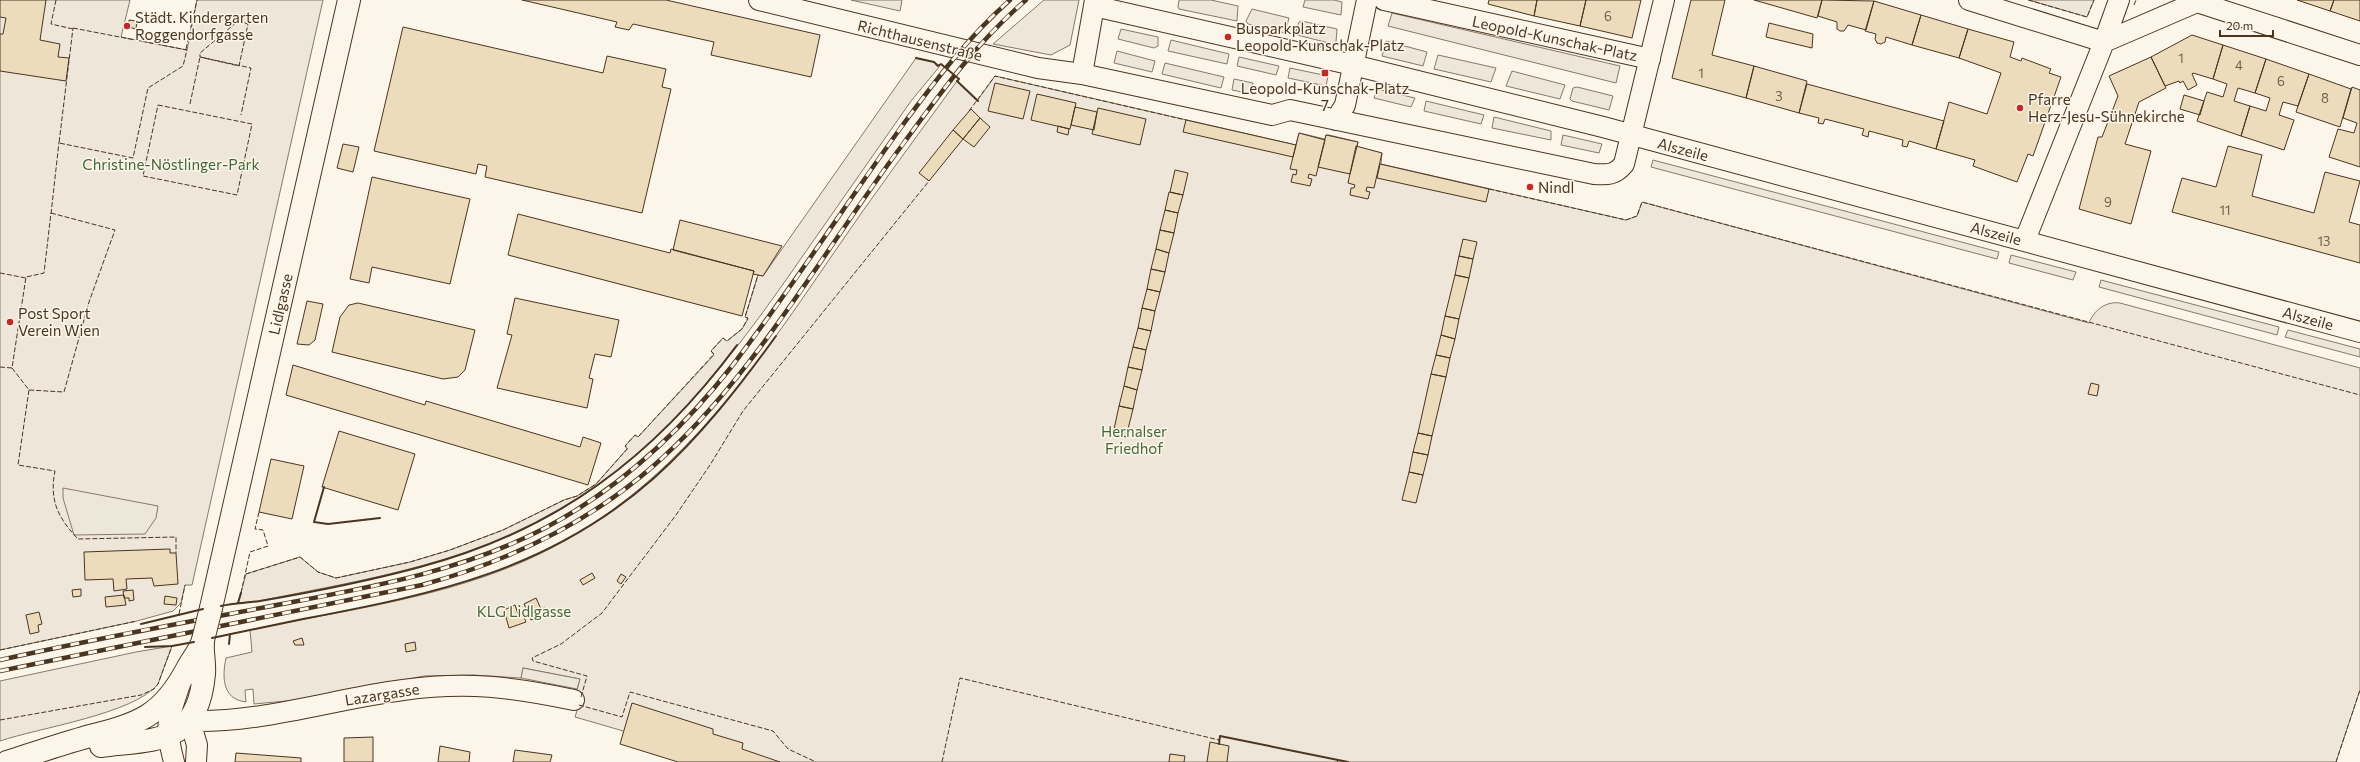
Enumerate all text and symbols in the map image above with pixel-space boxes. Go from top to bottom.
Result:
place label: Städt. Kindergarten Roggendorfgasse [135,8,268,43]
house number: 6 [1604,8,1612,24]
street label: Leopold-Kunschak-Platz [1471,12,1639,64]
scale bar [2220,12,2273,38]
street label: Richthausenstraße [856,16,984,64]
text: 20 m [2226,18,2253,32]
place label: Busparkplatz Leopold-Kunschak-Platz [1236,19,1404,54]
marker: Städt. Kindergarten Roggendorfgasse [122,21,132,31]
marker: Busparkplatz Leopold-Kunschak-Platz [1223,32,1233,42]
house number: 1 [2178,50,2184,66]
house number: 4 [2235,57,2243,73]
house number: 1 [1698,65,1704,81]
marker: Leopold-Kunschak-Platz 7 [1320,68,1330,78]
house number: 6 [2277,73,2285,89]
place label: Leopold-Kunschak-Platz 7 [1241,79,1409,114]
house number: 3 [1775,88,1783,104]
place label: Pfarre Herz-Jesu-Sühnekirche [2028,90,2185,125]
house number: 8 [2321,90,2329,106]
marker: Pfarre Herz-Jesu-Sühnekirche [2015,103,2025,113]
street label: Alszeile [1656,134,1710,164]
park label: Christine-Nöstlinger-Park [82,155,260,173]
place label: Nindl [1538,178,1574,196]
marker: Nindl [1525,182,1535,192]
house number: 9 [2104,194,2112,210]
house number: 11 [2219,202,2231,218]
street label: Alszeile [1969,218,2023,248]
house number: 13 [2318,233,2330,249]
street label: Lidlgasse [264,272,296,336]
street label: Alszeile [2281,303,2335,333]
place label: Post Sport Verein Wien [18,304,100,339]
marker: Post Sport Verein Wien [5,317,15,327]
park label: Hernalser Friedhof [1101,422,1167,457]
park label: KLG Lidlgasse [477,602,571,620]
street label: Lazargasse [343,679,421,709]

